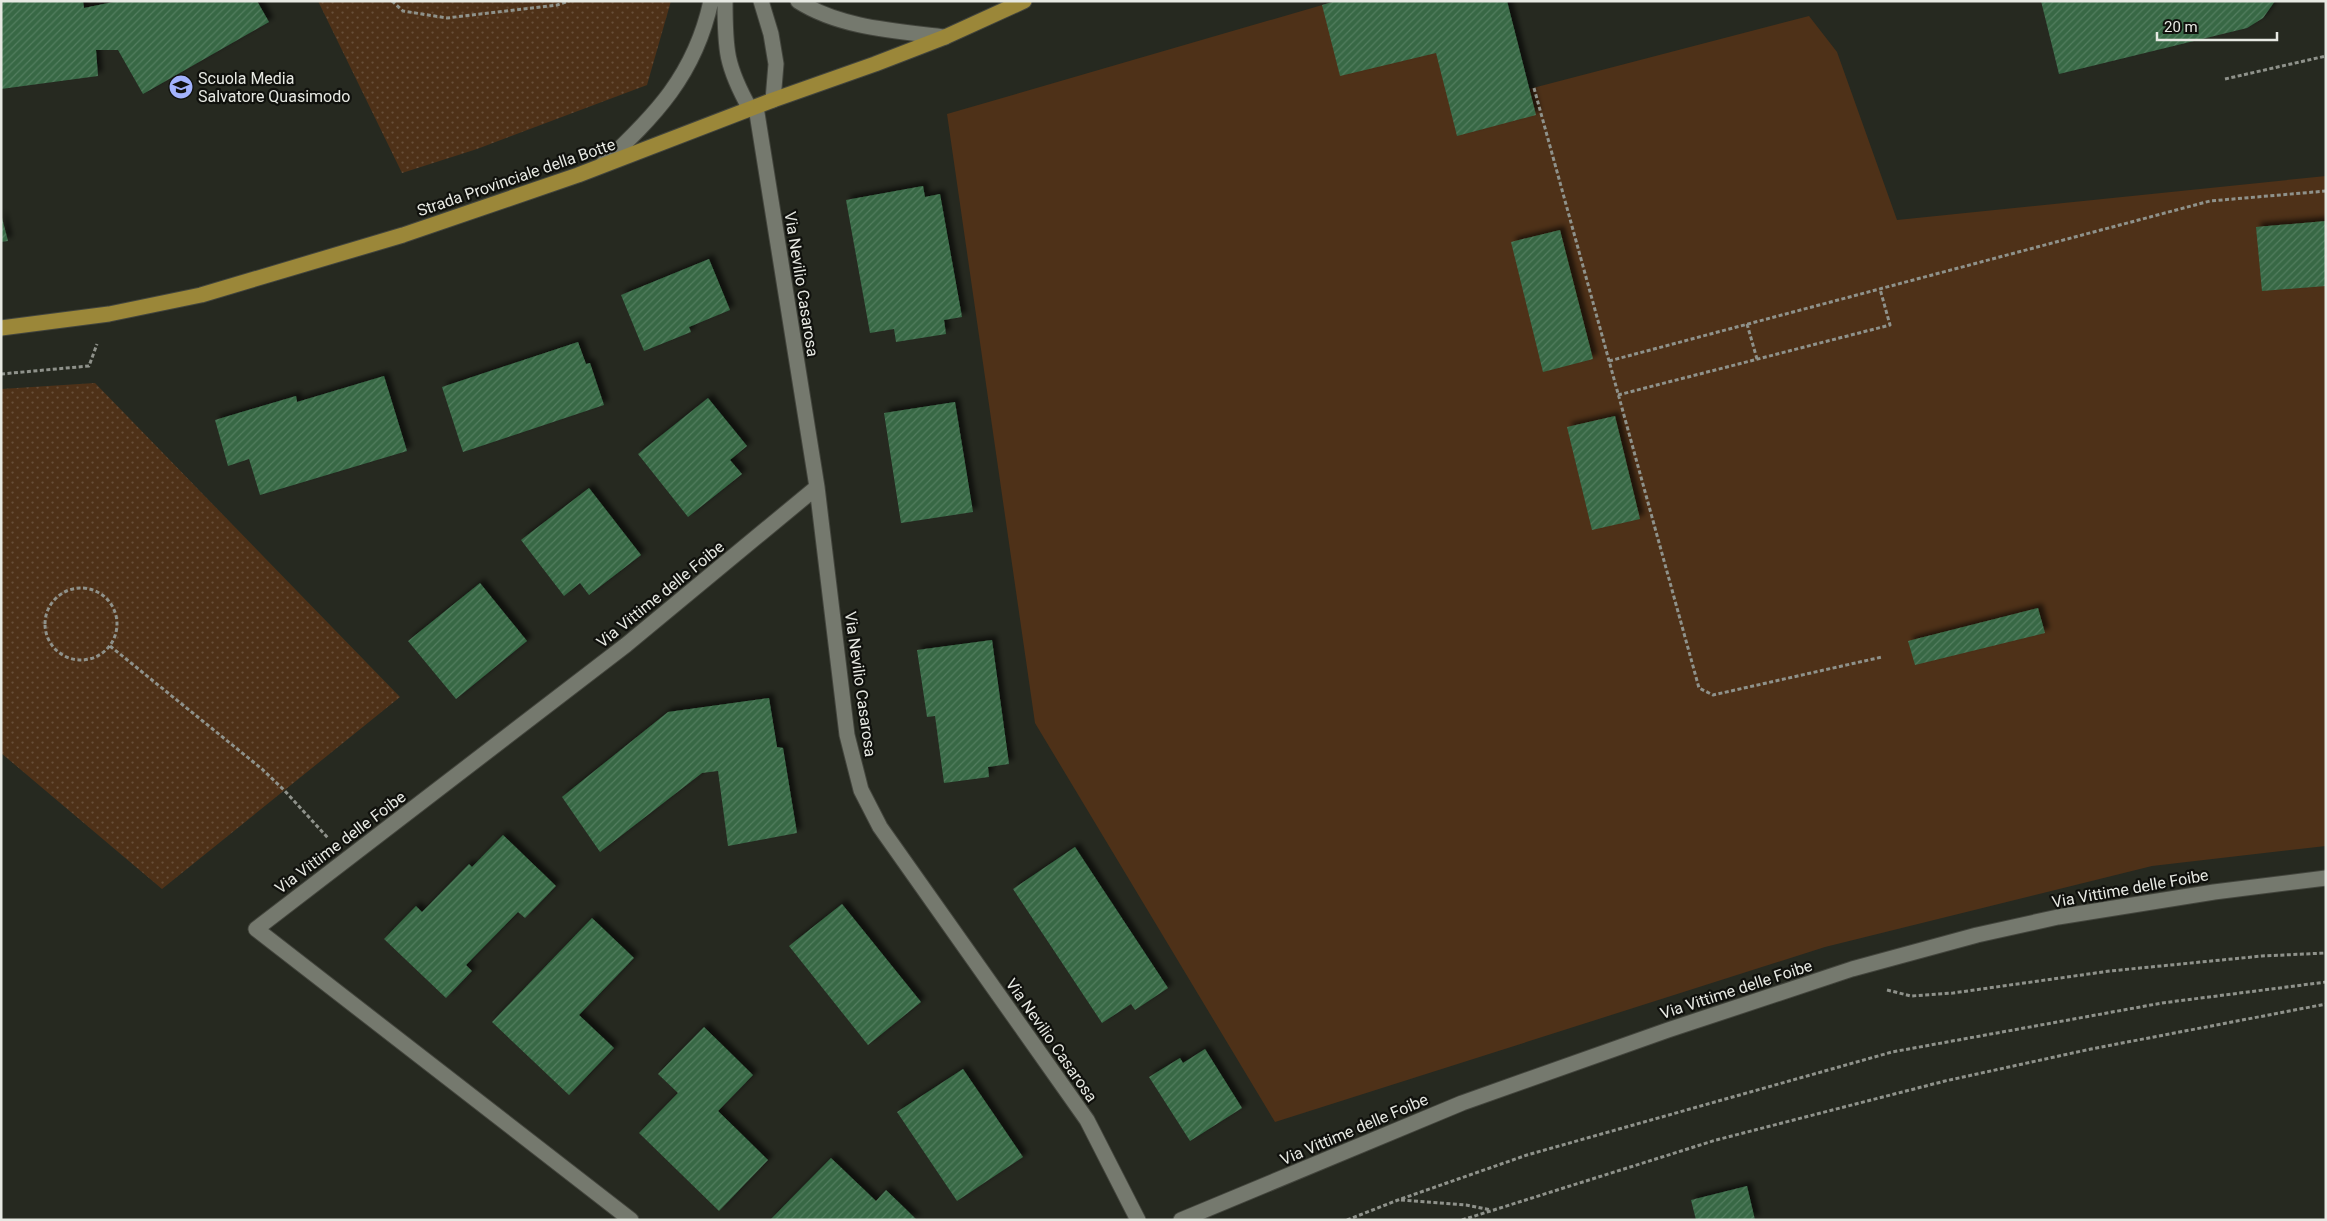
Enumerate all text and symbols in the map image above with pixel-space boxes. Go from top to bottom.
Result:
scale bar [2157,10,2277,42]
text: 20 m [2164,18,2198,36]
place label: Scuola Media Salvatore Quasimodo [198,69,350,106]
school or university icon: Scuola Media Salvatore Quasimodo [168,74,194,100]
street label: Strada Provinciale della Botte [415,135,618,220]
street label: Via Nevilio Casarosa [781,210,822,358]
street label: Via Vittime delle Foibe [593,537,728,652]
street label: Via Nevilio Casarosa [841,610,880,758]
street label: Via Vittime delle Foibe [271,787,409,898]
street label: Via Vittime delle Foibe [2050,865,2210,912]
street label: Via Vittime delle Foibe [1658,956,1814,1023]
street label: Via Nevilio Casarosa [1002,975,1101,1106]
street label: Via Vittime delle Foibe [1277,1090,1431,1169]

